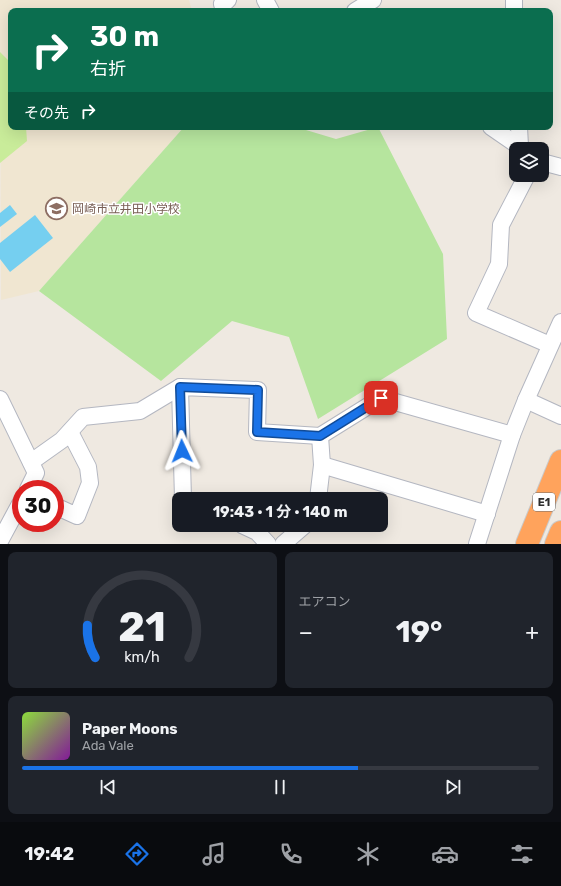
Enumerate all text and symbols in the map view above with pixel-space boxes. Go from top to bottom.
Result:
text: 30 m [90,20,159,53]
icon: right [24,24,76,76]
text: 右折 [90,58,126,80]
icon: right [77,100,99,122]
text: その先 [24,104,69,122]
map controls [509,142,549,182]
button: layers [509,142,549,182]
school or university icon: 岡崎市立井田小学校 [43,196,69,222]
place label: 岡崎市立井田小学校 [72,202,180,216]
pin [364,381,398,415]
icon: arrive [370,387,392,409]
position arrow [161,430,203,472]
speed limit sign: 30 [12,480,64,532]
road number: E1 [533,493,555,511]
text: 19:43 · 1 分 · 140 m [213,503,347,521]
text: エアコン [299,594,351,609]
text: 21 [118,602,166,651]
text: 19° [396,614,442,650]
text: − [299,619,313,646]
text: + [525,619,539,646]
text: km/h [124,649,160,666]
text: Paper Moons [82,720,178,738]
text: Ada Vale [82,738,134,753]
icon: previous [97,776,119,798]
icon: pause [269,776,291,798]
icon: next [442,776,464,798]
icon: directions [123,840,151,868]
icon: music [200,840,228,868]
icon: phone [277,840,305,868]
icon: climate [354,840,382,868]
icon: car [431,840,459,868]
icon: filters [508,840,536,868]
text: 19:42 [25,843,74,865]

